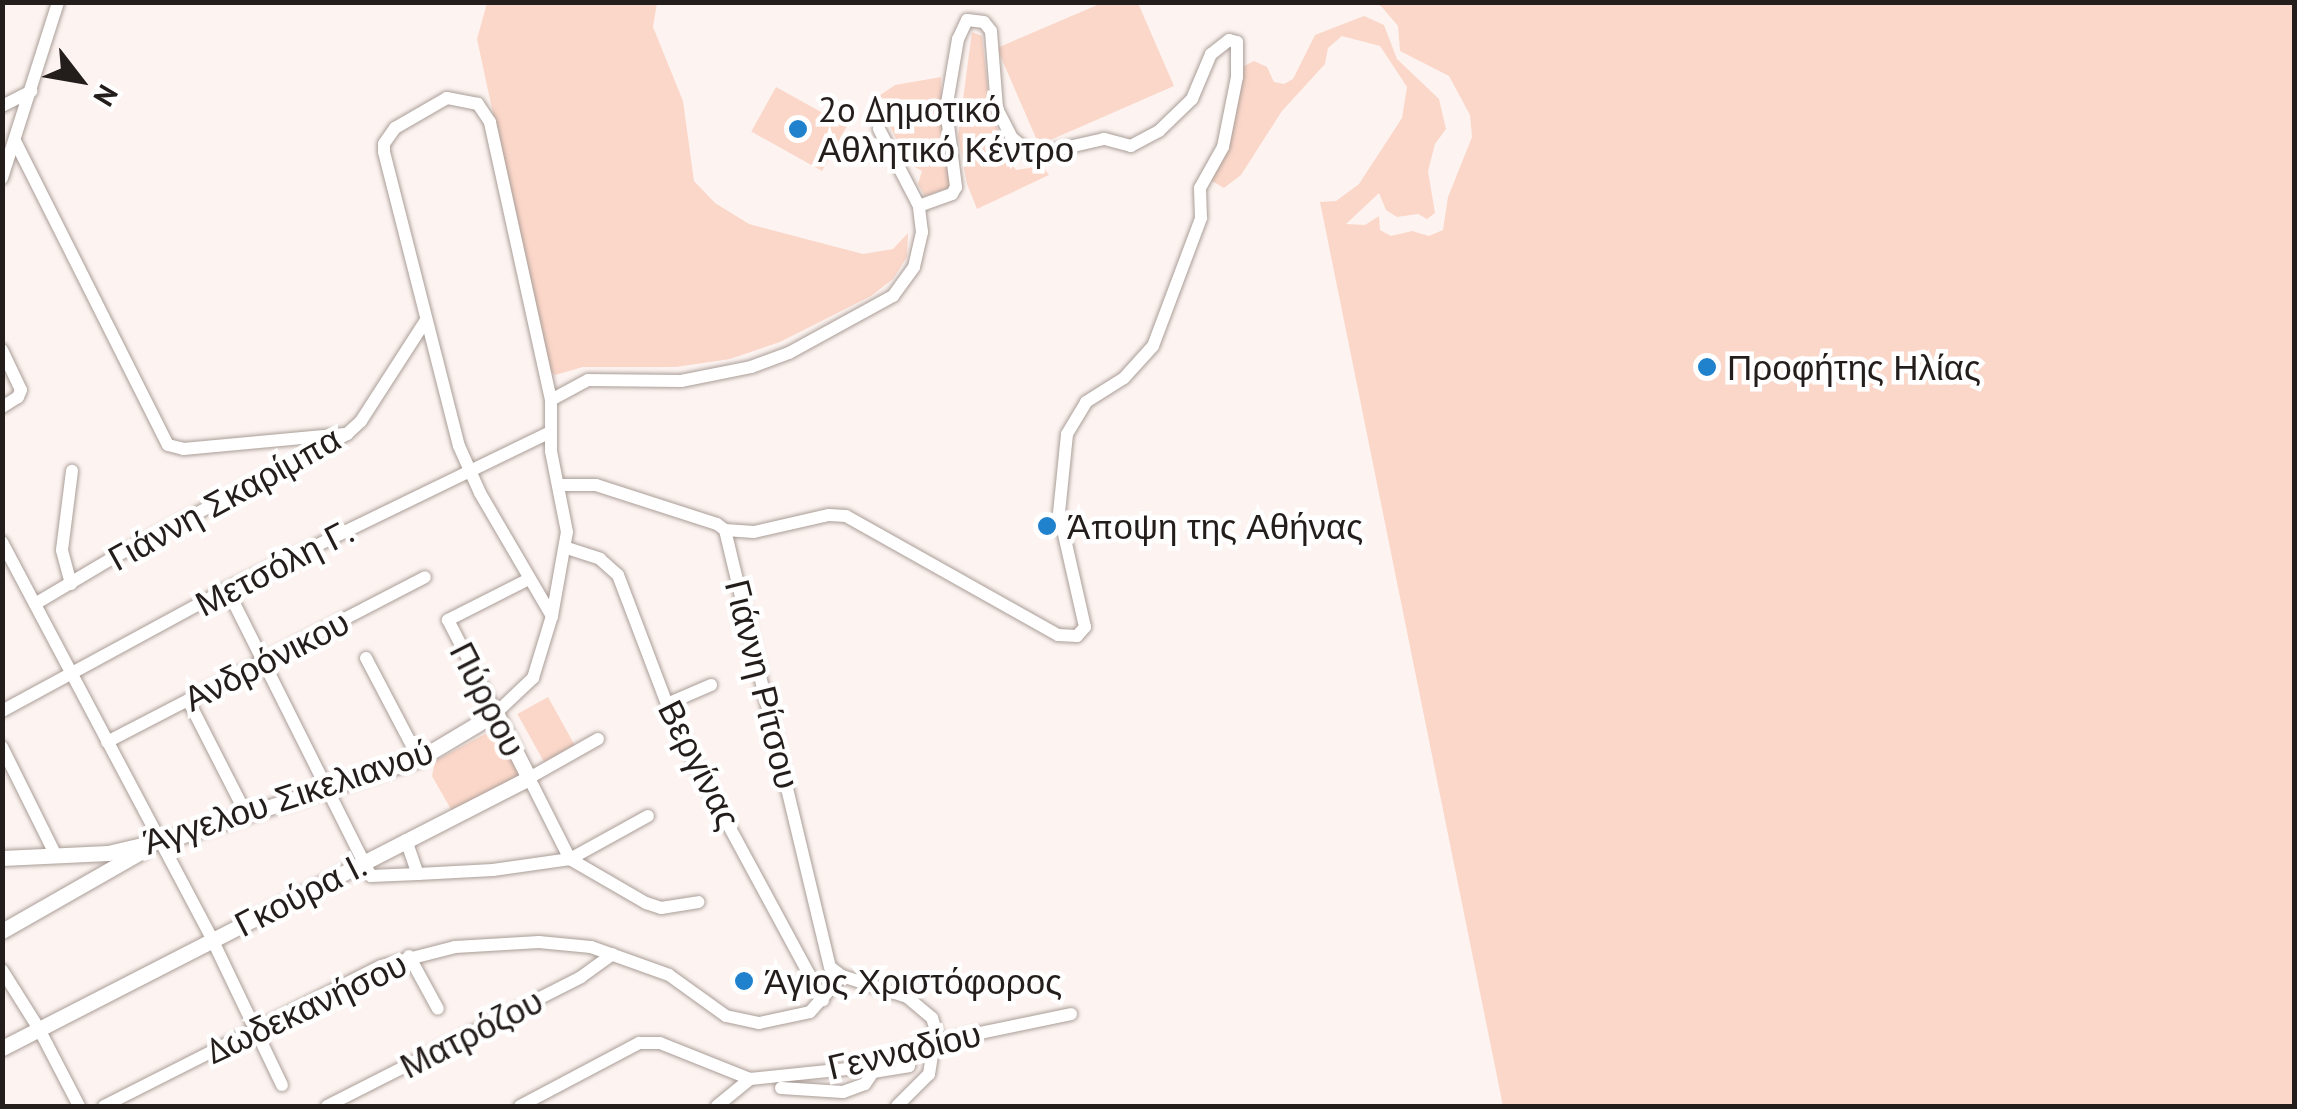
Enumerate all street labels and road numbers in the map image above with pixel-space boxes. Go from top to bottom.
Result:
street label: Γιάννη Σκαρίμπα [101,417,347,579]
street label: Μετσόλη Γ. [188,509,360,625]
street label: Γιάννη Ρίτσου [717,575,809,793]
street label: Ανδρόνικου [176,600,356,720]
street label: Πύρρου [441,635,535,763]
street label: Βεργίνας [650,693,750,835]
street label: Άγγελου Σικελιανού [138,729,438,863]
street label: Γκούρα Ι. [227,843,373,945]
street label: Δωδεκανήσου [199,942,413,1072]
street label: Ματρόζου [393,979,549,1087]
street label: Γενναδίου [823,1012,985,1088]

